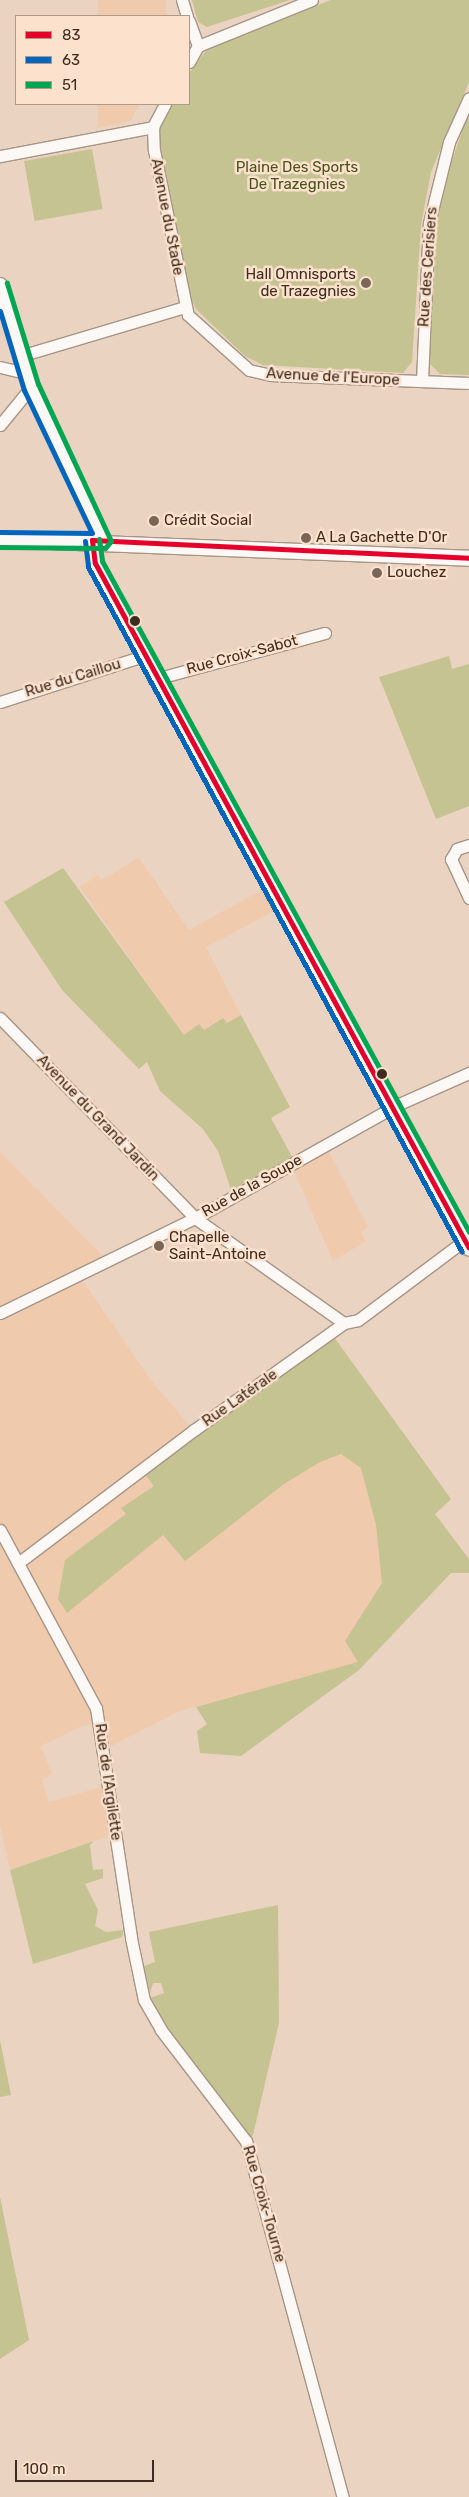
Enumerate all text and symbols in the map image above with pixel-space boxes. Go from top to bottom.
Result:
legend [15,15,190,105]
text: 83 [62,26,81,44]
text: 63 [62,51,80,69]
text: 51 [62,76,77,94]
street label: Avenue du Stade [147,157,187,277]
park label: Plaine Des Sports De Trazegnies [236,158,358,193]
street label: Rue des Cerisiers [415,206,441,328]
place label: Hall Omnisports de Trazegnies [245,265,356,300]
marker: Hall Omnisports de Trazegnies [360,277,372,289]
street label: Avenue de l'Europe [266,365,400,389]
place label: Crédit Social [164,512,252,530]
marker: Crédit Social [148,515,160,527]
place label: A La Gachette D'Or [316,529,448,547]
marker: A La Gachette D'Or [300,532,312,544]
place label: Louchez [387,564,446,582]
marker: Louchez [371,567,383,579]
unlabelled marker [130,616,140,626]
street label: Rue Croix-Sabot [184,632,300,678]
street label: Rue du Caillou [23,655,123,701]
street label: Avenue du Grand Jardin [33,1051,163,1185]
unlabelled marker [377,1069,387,1079]
street label: Rue de la Soupe [199,1151,305,1221]
place label: Chapelle Saint-Antoine [169,1228,266,1263]
marker: Chapelle Saint-Antoine [153,1240,165,1252]
street label: Rue Latérale [199,1365,281,1431]
street label: Rue de l'Argilette [91,1722,125,1842]
street label: Rue Croix-Tourne [239,2143,289,2265]
scale bar [18,2450,156,2482]
text: 100 m [23,2460,65,2478]

